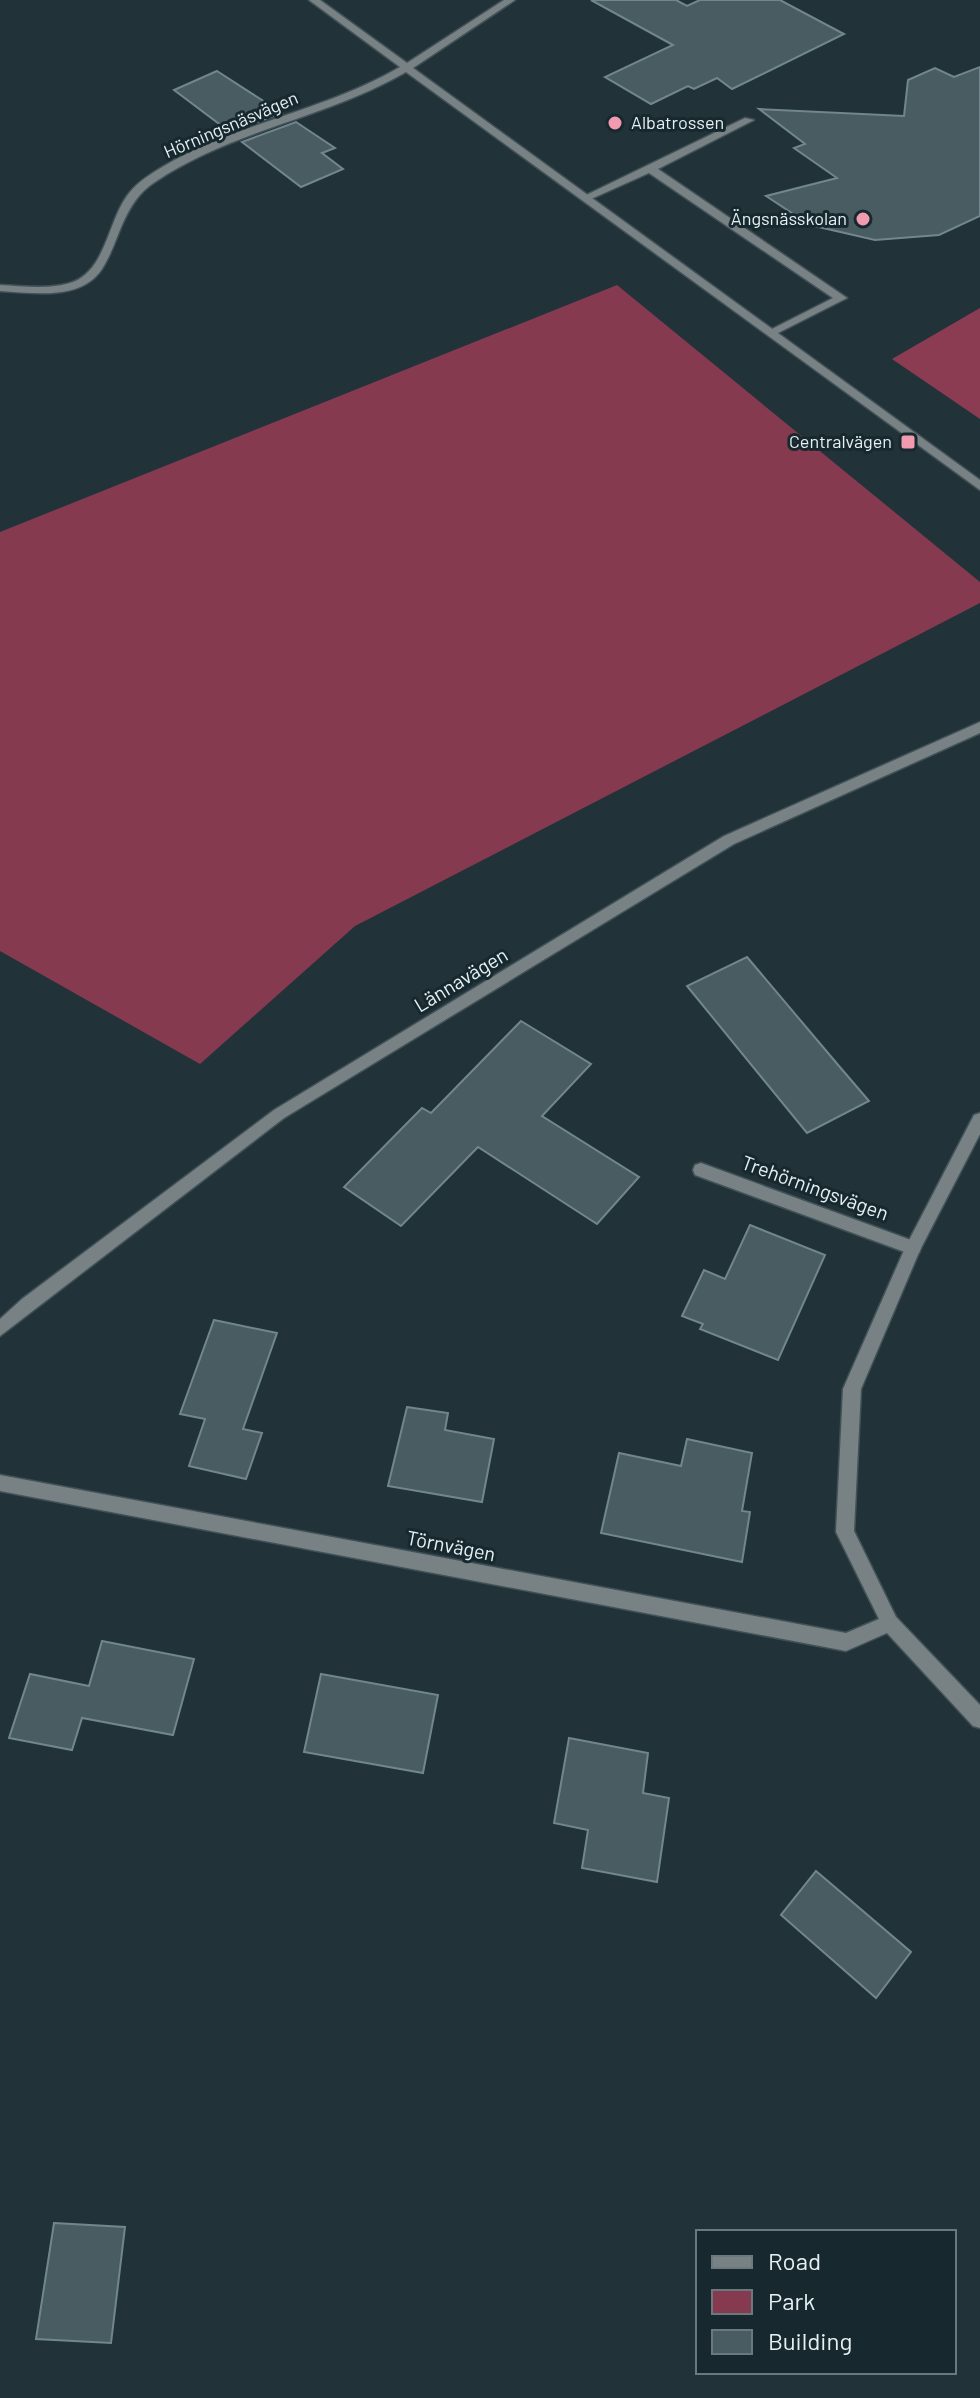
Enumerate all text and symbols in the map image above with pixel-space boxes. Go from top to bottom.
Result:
street label: Hörningsnäsvägen [160,86,301,162]
place label: Albatrossen [631,111,724,133]
marker: Albatrossen [606,114,624,132]
place label: Ängsnässkolan [731,207,847,229]
marker: Ängsnässkolan [854,210,872,228]
place label: Centralvägen [789,430,892,452]
marker: Centralvägen [899,433,917,451]
street label: Lännavägen [409,942,512,1016]
street label: Trehörningsvägen [739,1149,892,1225]
street label: Törnvägen [405,1525,498,1565]
legend [696,2230,956,2374]
text: Road [768,2246,821,2275]
text: Park [768,2286,815,2315]
text: Building [768,2326,852,2355]

